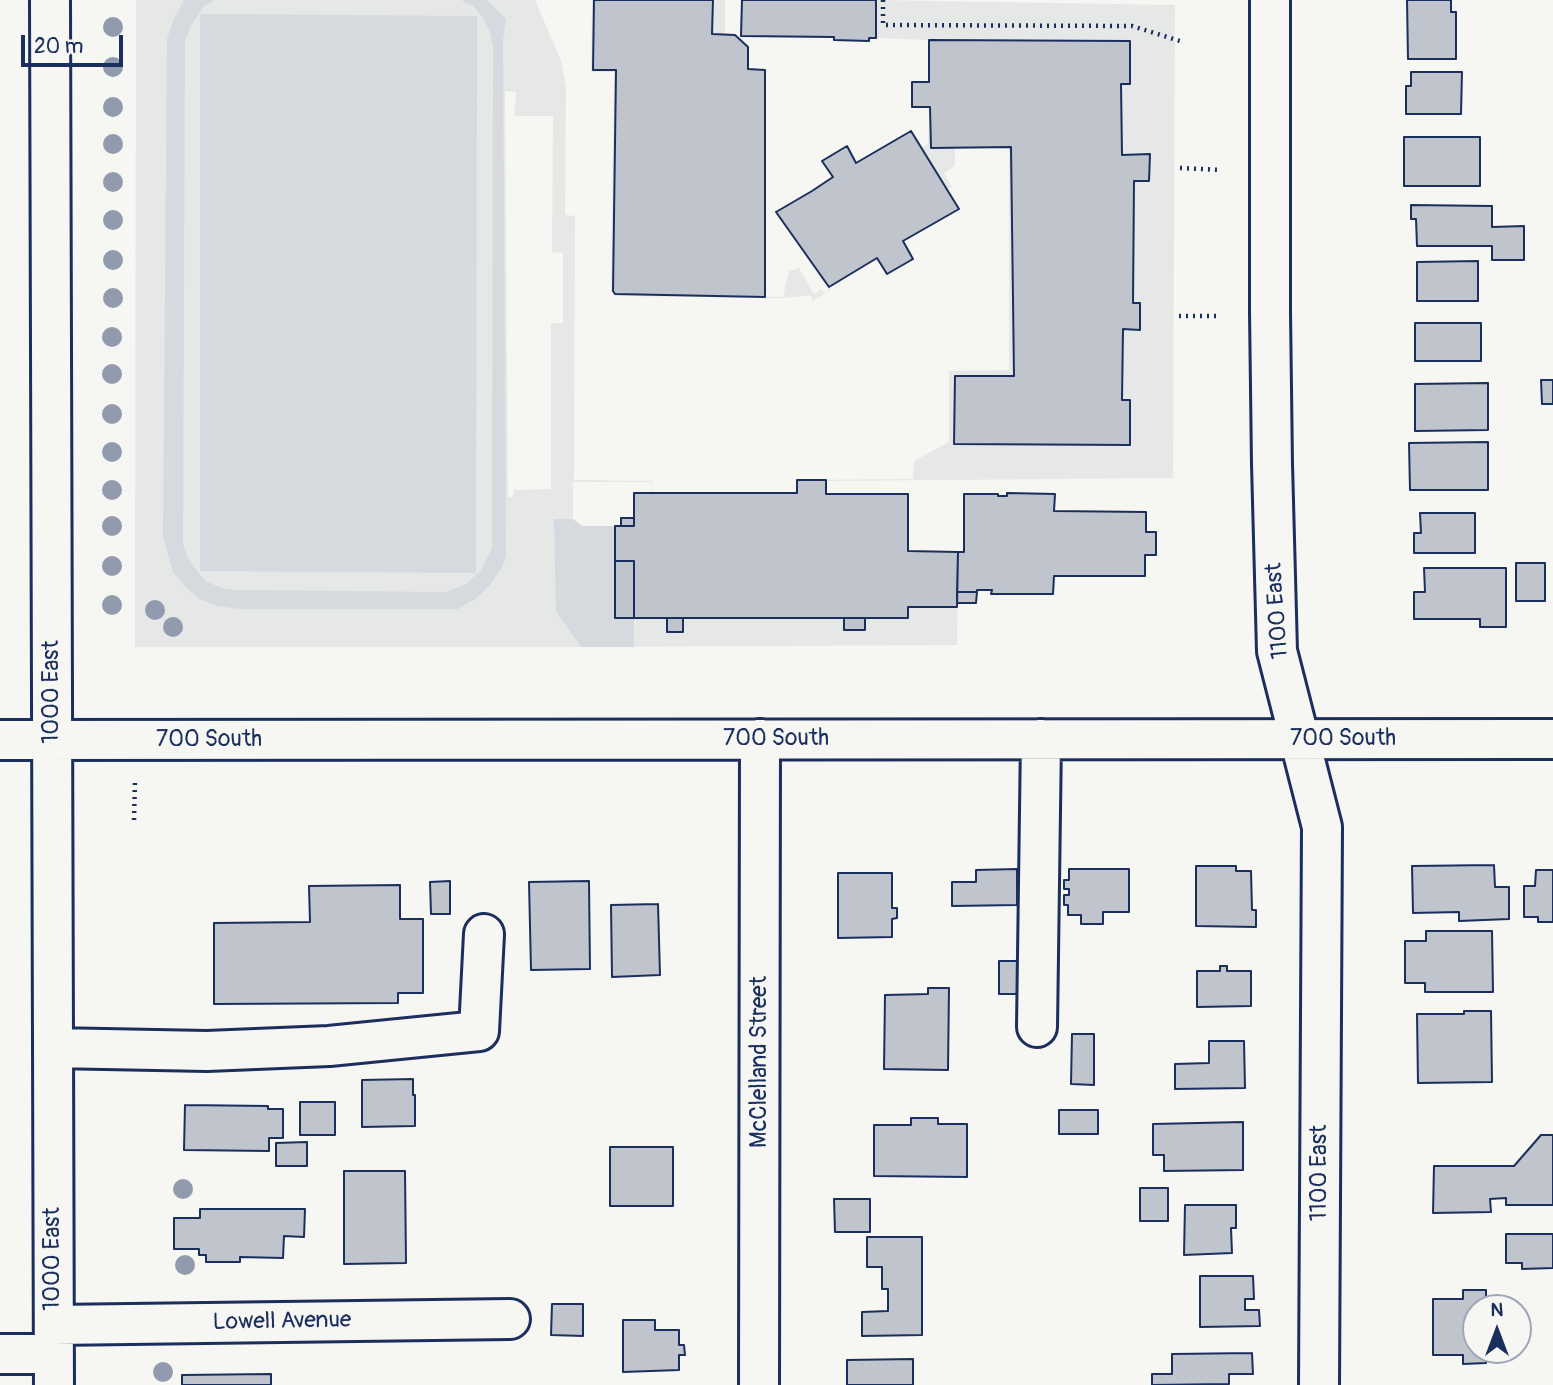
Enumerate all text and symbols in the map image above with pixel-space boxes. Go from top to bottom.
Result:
scale bar [24,21,126,65]
text: 20 m [34,33,83,60]
street label: 1100 East [1261,562,1295,660]
street label: 1000 East [38,640,66,744]
street label: 700 South [723,725,829,753]
street label: 700 South [1290,725,1396,753]
street label: 700 South [156,726,262,754]
street label: McClelland Street [746,976,774,1148]
street label: 1100 East [1306,1125,1334,1221]
street label: 1000 East [39,1207,67,1311]
north arrow [1462,1294,1532,1364]
text: N [1491,1298,1503,1322]
street label: Lowell Avenue [212,1307,352,1337]

